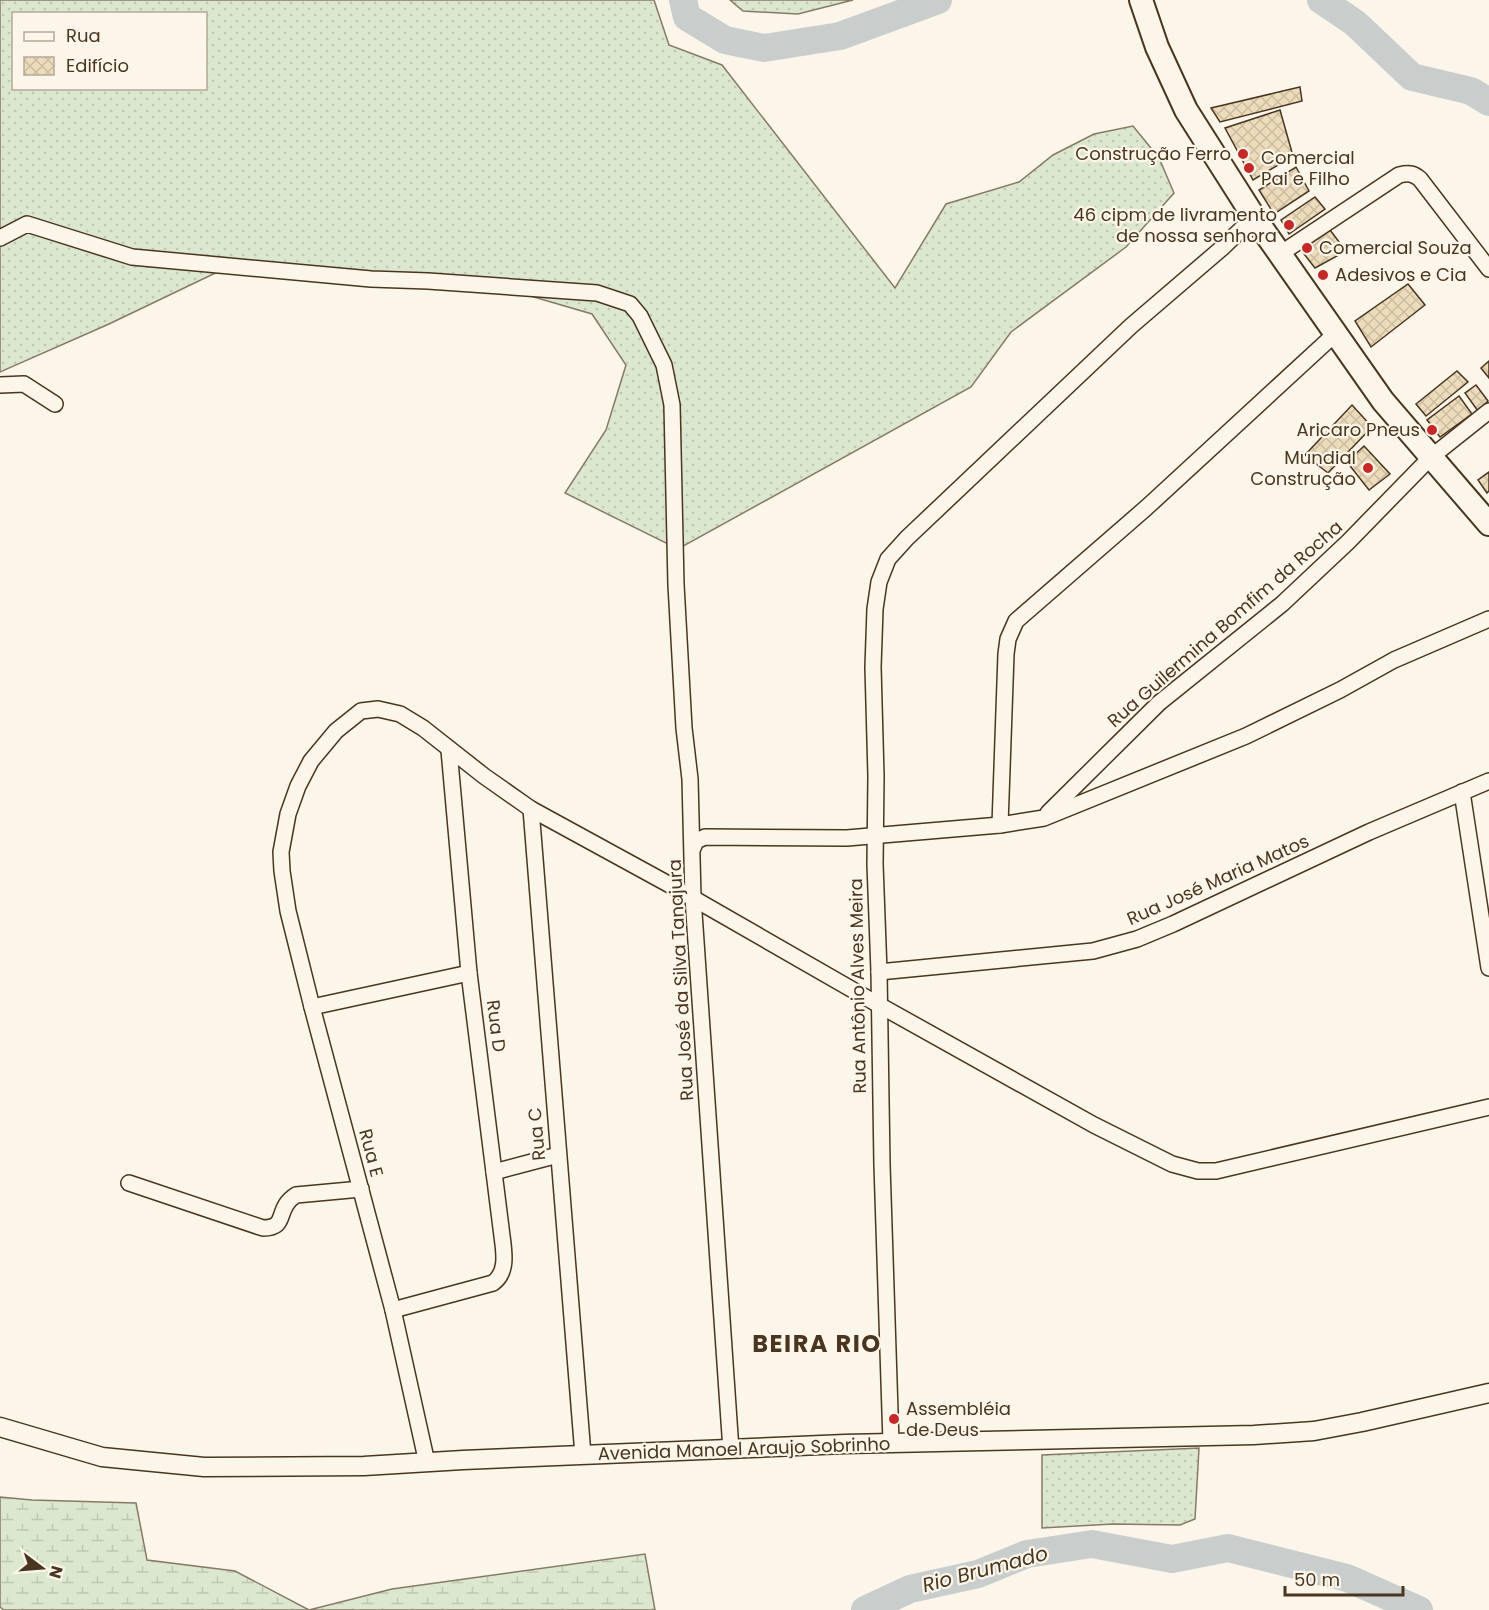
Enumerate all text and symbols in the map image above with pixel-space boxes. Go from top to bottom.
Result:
legend [12,12,207,90]
text: Rua [66,23,101,48]
text: Edifício [66,53,129,78]
place label: Construção Ferro [1075,141,1231,166]
place label: Comercial Pai e Filho [1261,145,1355,191]
marker: Construção Ferro [1236,147,1250,161]
marker: Comercial Pai e Filho [1242,161,1256,175]
place label: 46 cipm de livramento de nossa senhora [1073,202,1277,248]
marker: 46 cipm de livramento de nossa senhora [1282,218,1296,232]
place label: Comercial Souza [1319,235,1472,260]
marker: Comercial Souza [1300,241,1314,255]
place label: Adesivos e Cia [1335,262,1467,287]
marker: Adesivos e Cia [1316,268,1330,282]
place label: Aricaro Pneus [1297,417,1420,442]
marker: Aricaro Pneus [1425,423,1439,437]
place label: Mundial Construção [1250,445,1356,491]
marker: Mundial Construção [1361,461,1375,475]
street label: Rua Guilermina Bomfim da Rocha [1102,514,1348,733]
street label: Rua José Maria Matos [1123,828,1313,931]
street label: Rua José da Silva Tanajura [662,859,699,1101]
street label: Rua Antônio Alves Meira [843,878,872,1094]
street label: Rua D [481,999,512,1053]
street label: Rua C [522,1106,551,1162]
street label: Rua E [353,1126,390,1180]
district label: BEIRA RIO [752,1327,882,1360]
place label: Assembléia de Deus [906,1396,1011,1442]
marker: Assembléia de Deus [887,1412,901,1426]
street label: Avenida Manoel Araujo Sobrinho [597,1431,891,1466]
north arrow [12,1538,72,1598]
water label: Rio Brumado [919,1539,1051,1599]
scale bar [1285,1559,1404,1597]
text: N [43,1563,69,1581]
text: 50 m [1294,1567,1340,1592]

